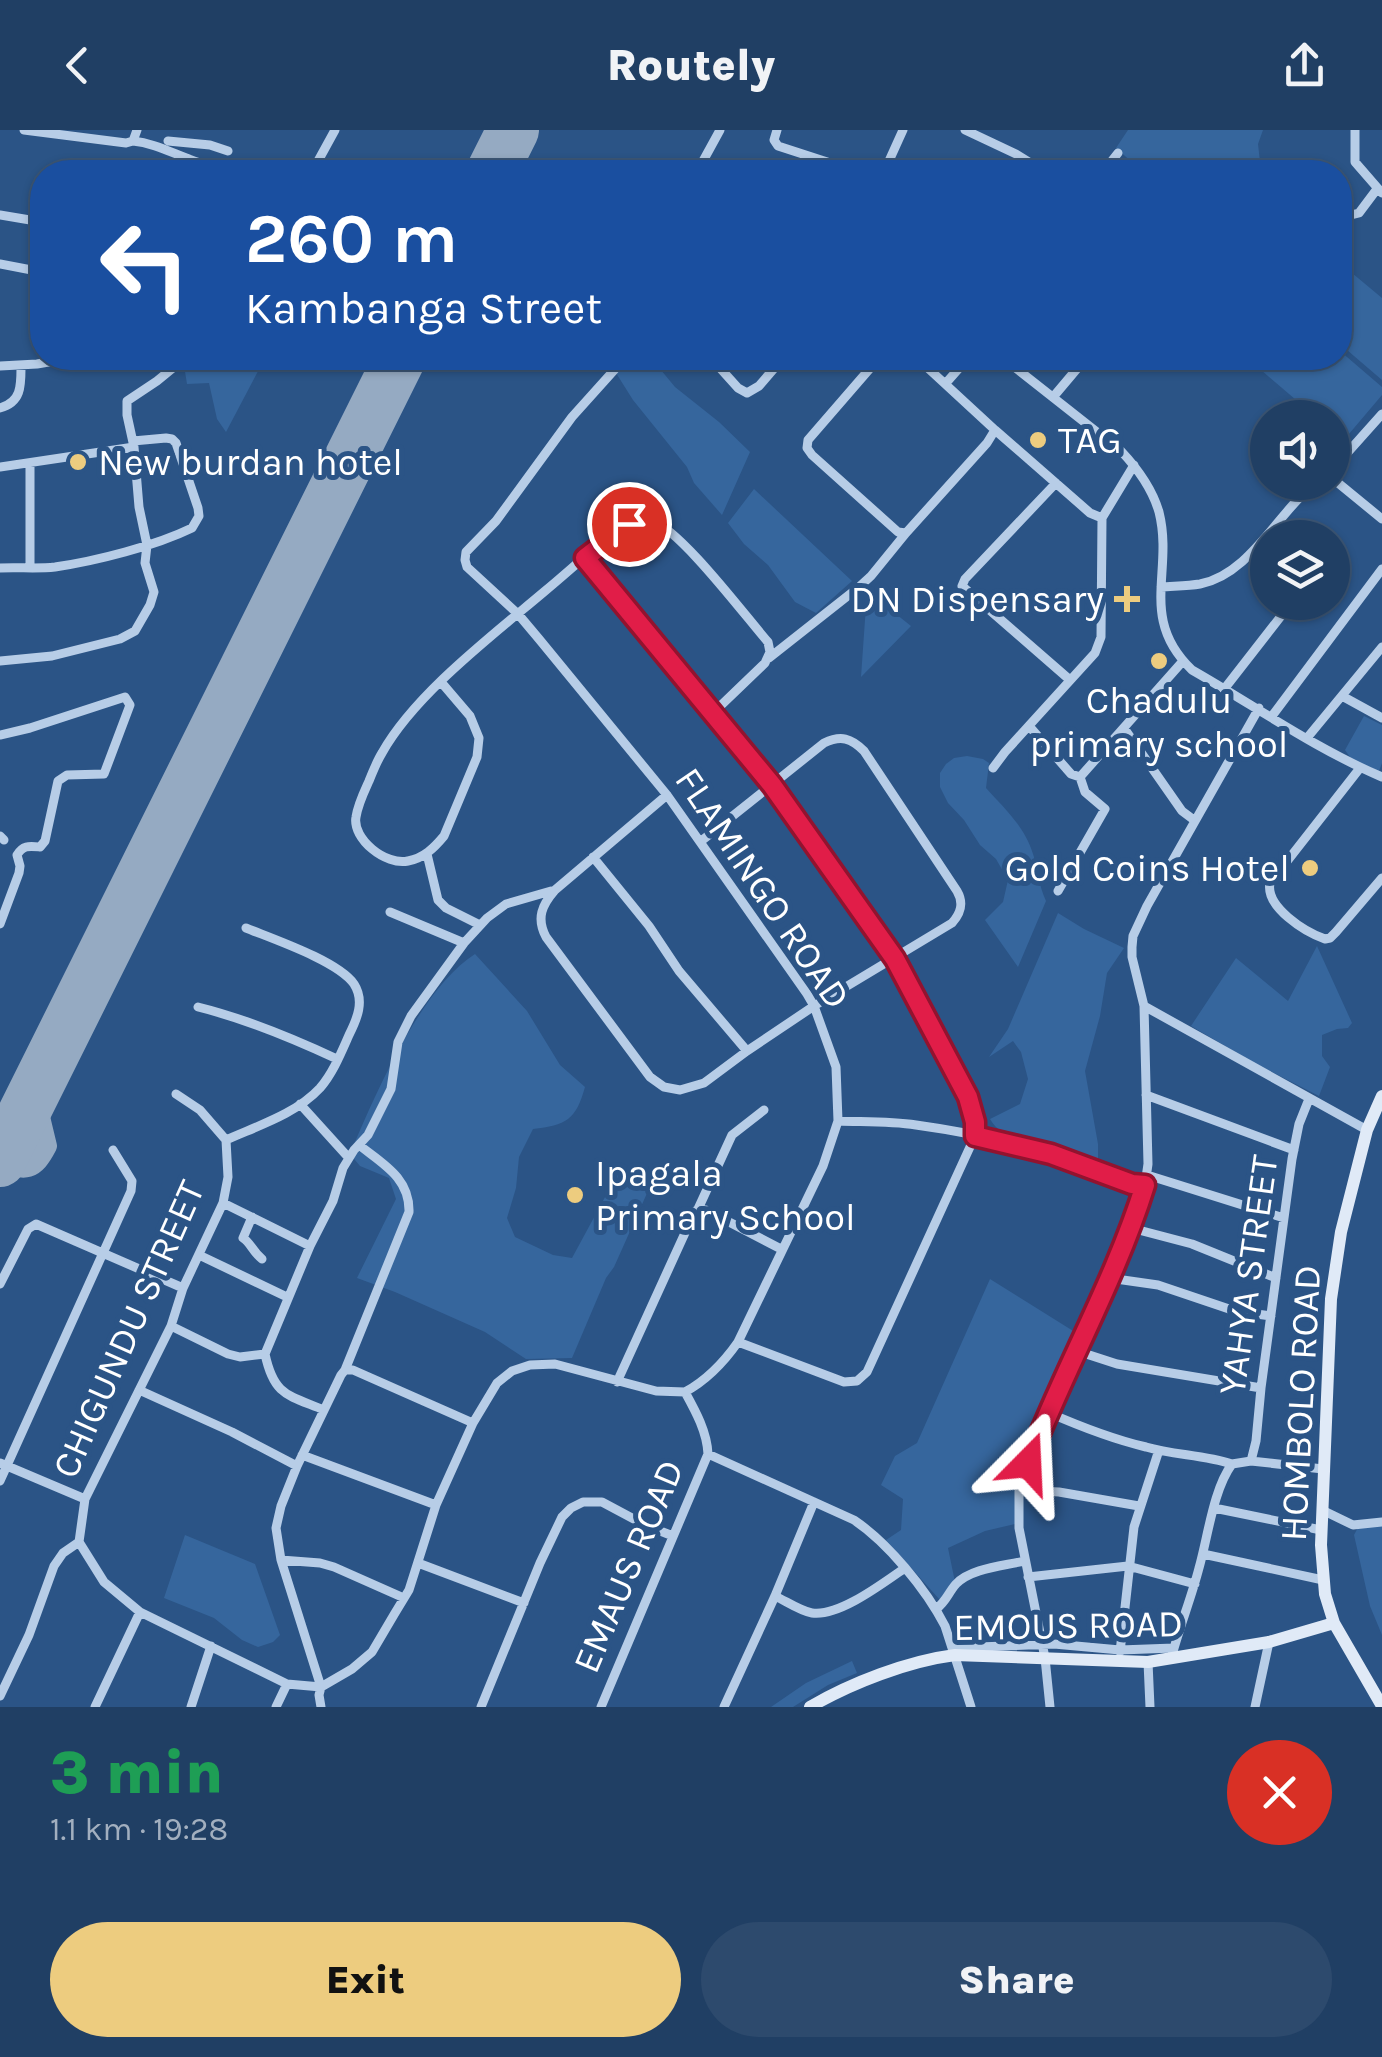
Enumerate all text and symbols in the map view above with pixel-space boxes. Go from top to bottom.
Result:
icon: back [50,38,105,93]
icon: share [1277,38,1332,93]
text: Routely [607,39,775,91]
text: 260 m [245,198,458,280]
icon: left [80,200,210,330]
text: Kambanga Street [245,282,602,334]
map controls [1250,400,1350,620]
button: sound [1250,400,1350,500]
place label: TAG [1058,418,1122,463]
marker: TAG [1027,429,1049,451]
place label: New burdan hotel [98,440,403,485]
marker: New burdan hotel [67,451,89,473]
pin [587,482,672,567]
icon: arrive [602,497,657,552]
button: layers [1250,520,1350,620]
place label: DN Dispensary [851,577,1104,622]
marker: DN Dispensary [1114,586,1140,612]
marker: Chadulu primary school [1148,650,1170,672]
place label: Chadulu primary school [1030,678,1288,767]
street label: FLAMINGO ROAD [665,759,860,1017]
place label: Gold Coins Hotel [1005,846,1290,891]
marker: Gold Coins Hotel [1299,857,1321,879]
place label: Ipagala Primary School [595,1151,856,1240]
street label: YAHYA STREET [1209,1152,1288,1398]
street label: CHIGUNDU STREET [43,1174,214,1485]
marker: Ipagala Primary School [564,1184,586,1206]
street label: HOMBOLO ROAD [1271,1264,1330,1542]
position arrow [976,1411,1080,1515]
street label: EMAUS ROAD [563,1453,694,1679]
street label: EMOUS ROAD [953,1601,1183,1650]
text: 3 min [50,1738,223,1808]
button: close [1227,1740,1332,1845]
text: 1.1 km · 19:28 [50,1811,228,1848]
button: Exit [50,1922,681,2037]
button: Share [701,1922,1332,2037]

